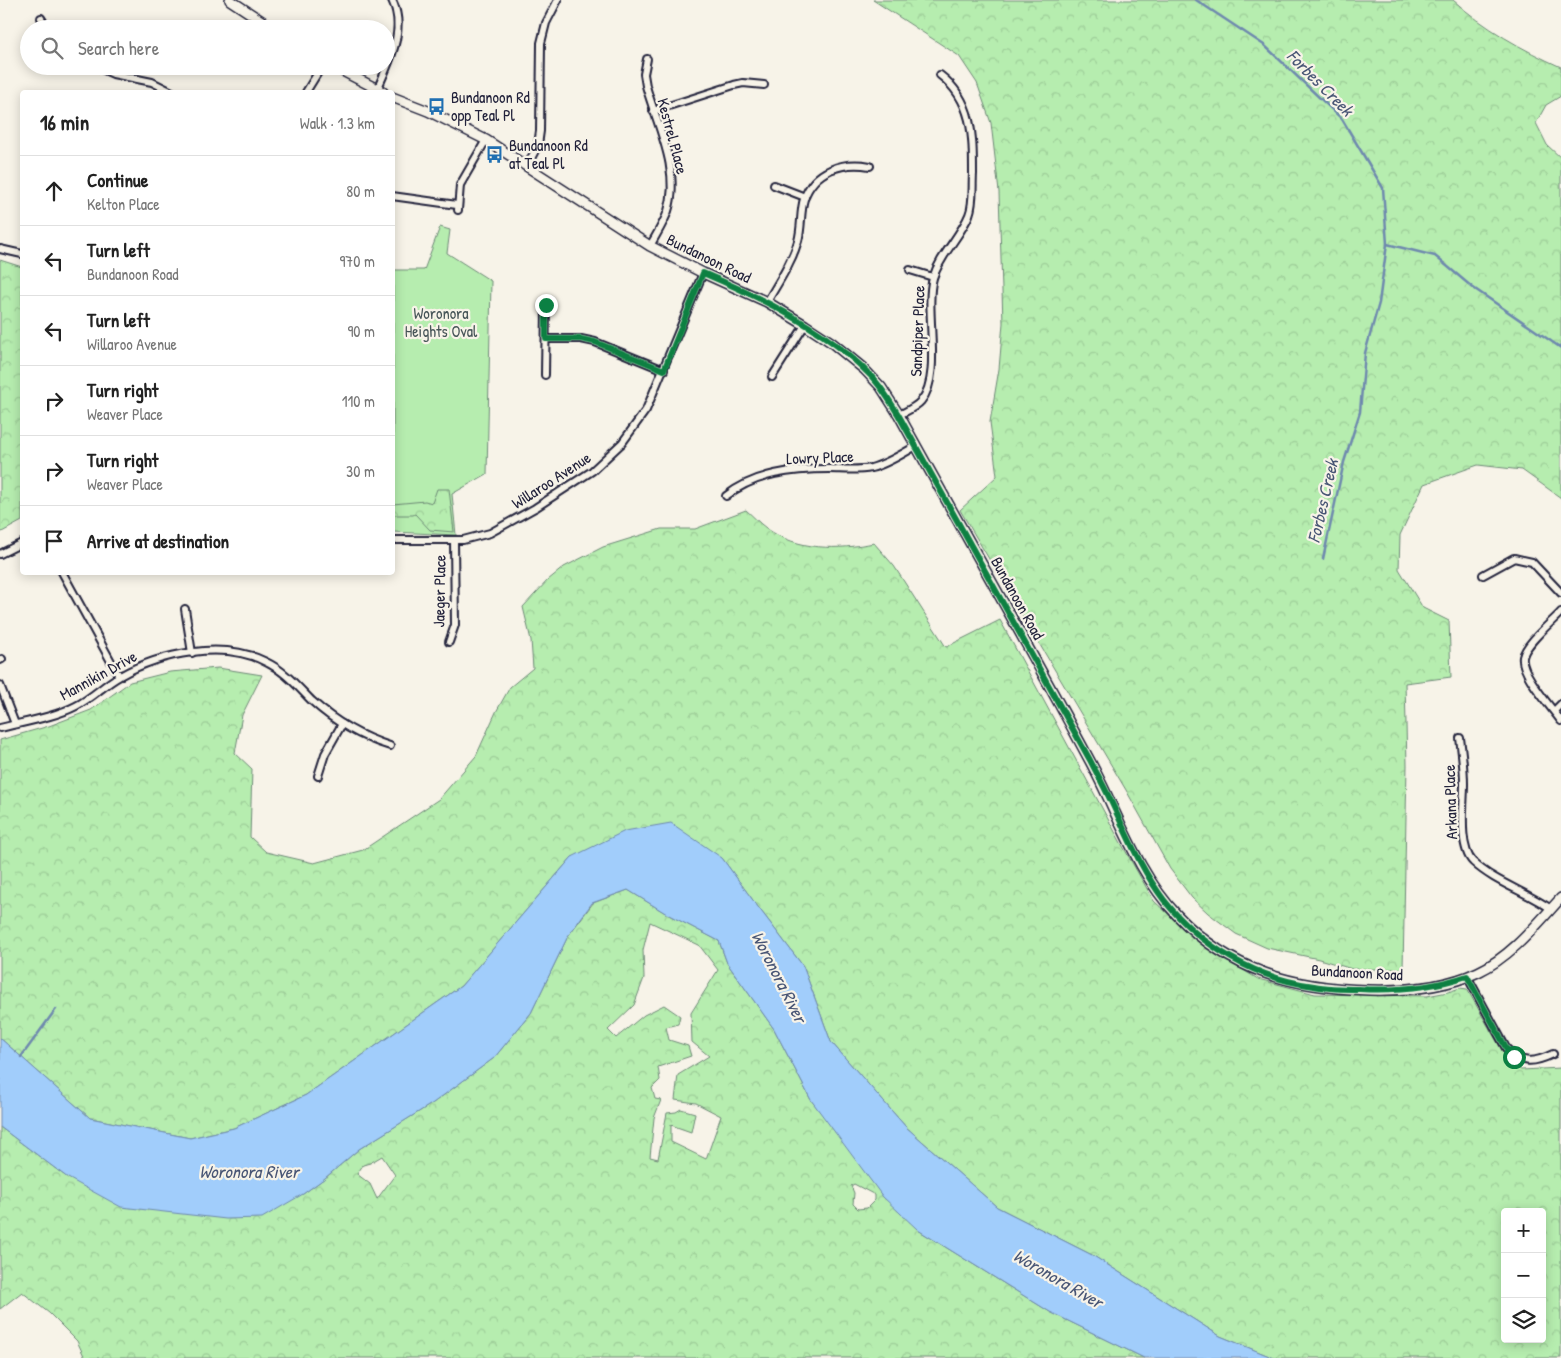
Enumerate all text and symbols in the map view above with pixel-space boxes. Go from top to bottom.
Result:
search box [20,20,395,75]
icon: search [38,34,66,62]
text: Search here [78,35,159,61]
water label: Forbes Creek [1281,44,1360,123]
place label: Bundanoon Rd opp Teal Pl [451,86,530,126]
bus stop icon: Bundanoon Rd opp Teal Pl [427,96,447,116]
street label: Kestrel Place [652,96,694,177]
text: 16 min [40,108,89,137]
text: Walk · 1.3 km [300,112,375,134]
place label: Bundanoon Rd at Teal Pl [509,134,588,174]
bus stop icon: Bundanoon Rd at Teal Pl [485,144,505,164]
text: Continue [87,167,148,193]
icon: ahead [40,177,68,205]
text: 80 m [346,180,375,202]
text: Kelton Place [87,193,160,215]
street label: Bundanoon Road [663,228,755,288]
text: Turn left [87,237,150,263]
icon: left [40,247,68,275]
text: 970 m [339,250,375,272]
text: Bundanoon Road [87,263,179,285]
street label: Sandpiper Place [904,284,930,377]
route end [535,294,558,317]
park label: Woronora Heights Oval [405,302,478,342]
text: Turn left [87,307,150,333]
icon: left [40,317,68,345]
text: 90 m [347,320,375,342]
text: Willaroo Avenue [87,333,177,355]
text: Turn right [87,377,158,403]
icon: right [40,387,68,415]
text: 110 m [342,390,375,412]
text: Weaver Place [87,403,163,425]
street label: Lowry Place [786,445,855,469]
street label: Willaroo Avenue [507,446,595,514]
text: Turn right [87,447,158,473]
water label: Forbes Creek [1301,455,1345,545]
icon: right [40,457,68,485]
text: 30 m [346,460,375,482]
text: Weaver Place [87,473,163,495]
icon: arrive [40,527,68,555]
text: Arrive at destination [87,528,229,554]
street label: Bundanoon Road [986,553,1050,643]
street label: Jaeger Place [427,554,451,628]
street label: Mannikin Drive [55,644,141,705]
street label: Arkana Place [1438,764,1462,840]
water label: Woronora River [746,927,814,1029]
street label: Bundanoon Road [1311,959,1403,985]
route start [1503,1046,1526,1069]
water label: Woronora River [199,1159,301,1184]
map controls [1501,1208,1546,1343]
button: + [1501,1208,1546,1253]
water label: Woronora River [1009,1243,1109,1315]
button: − [1501,1253,1546,1298]
button: layers [1501,1298,1546,1343]

